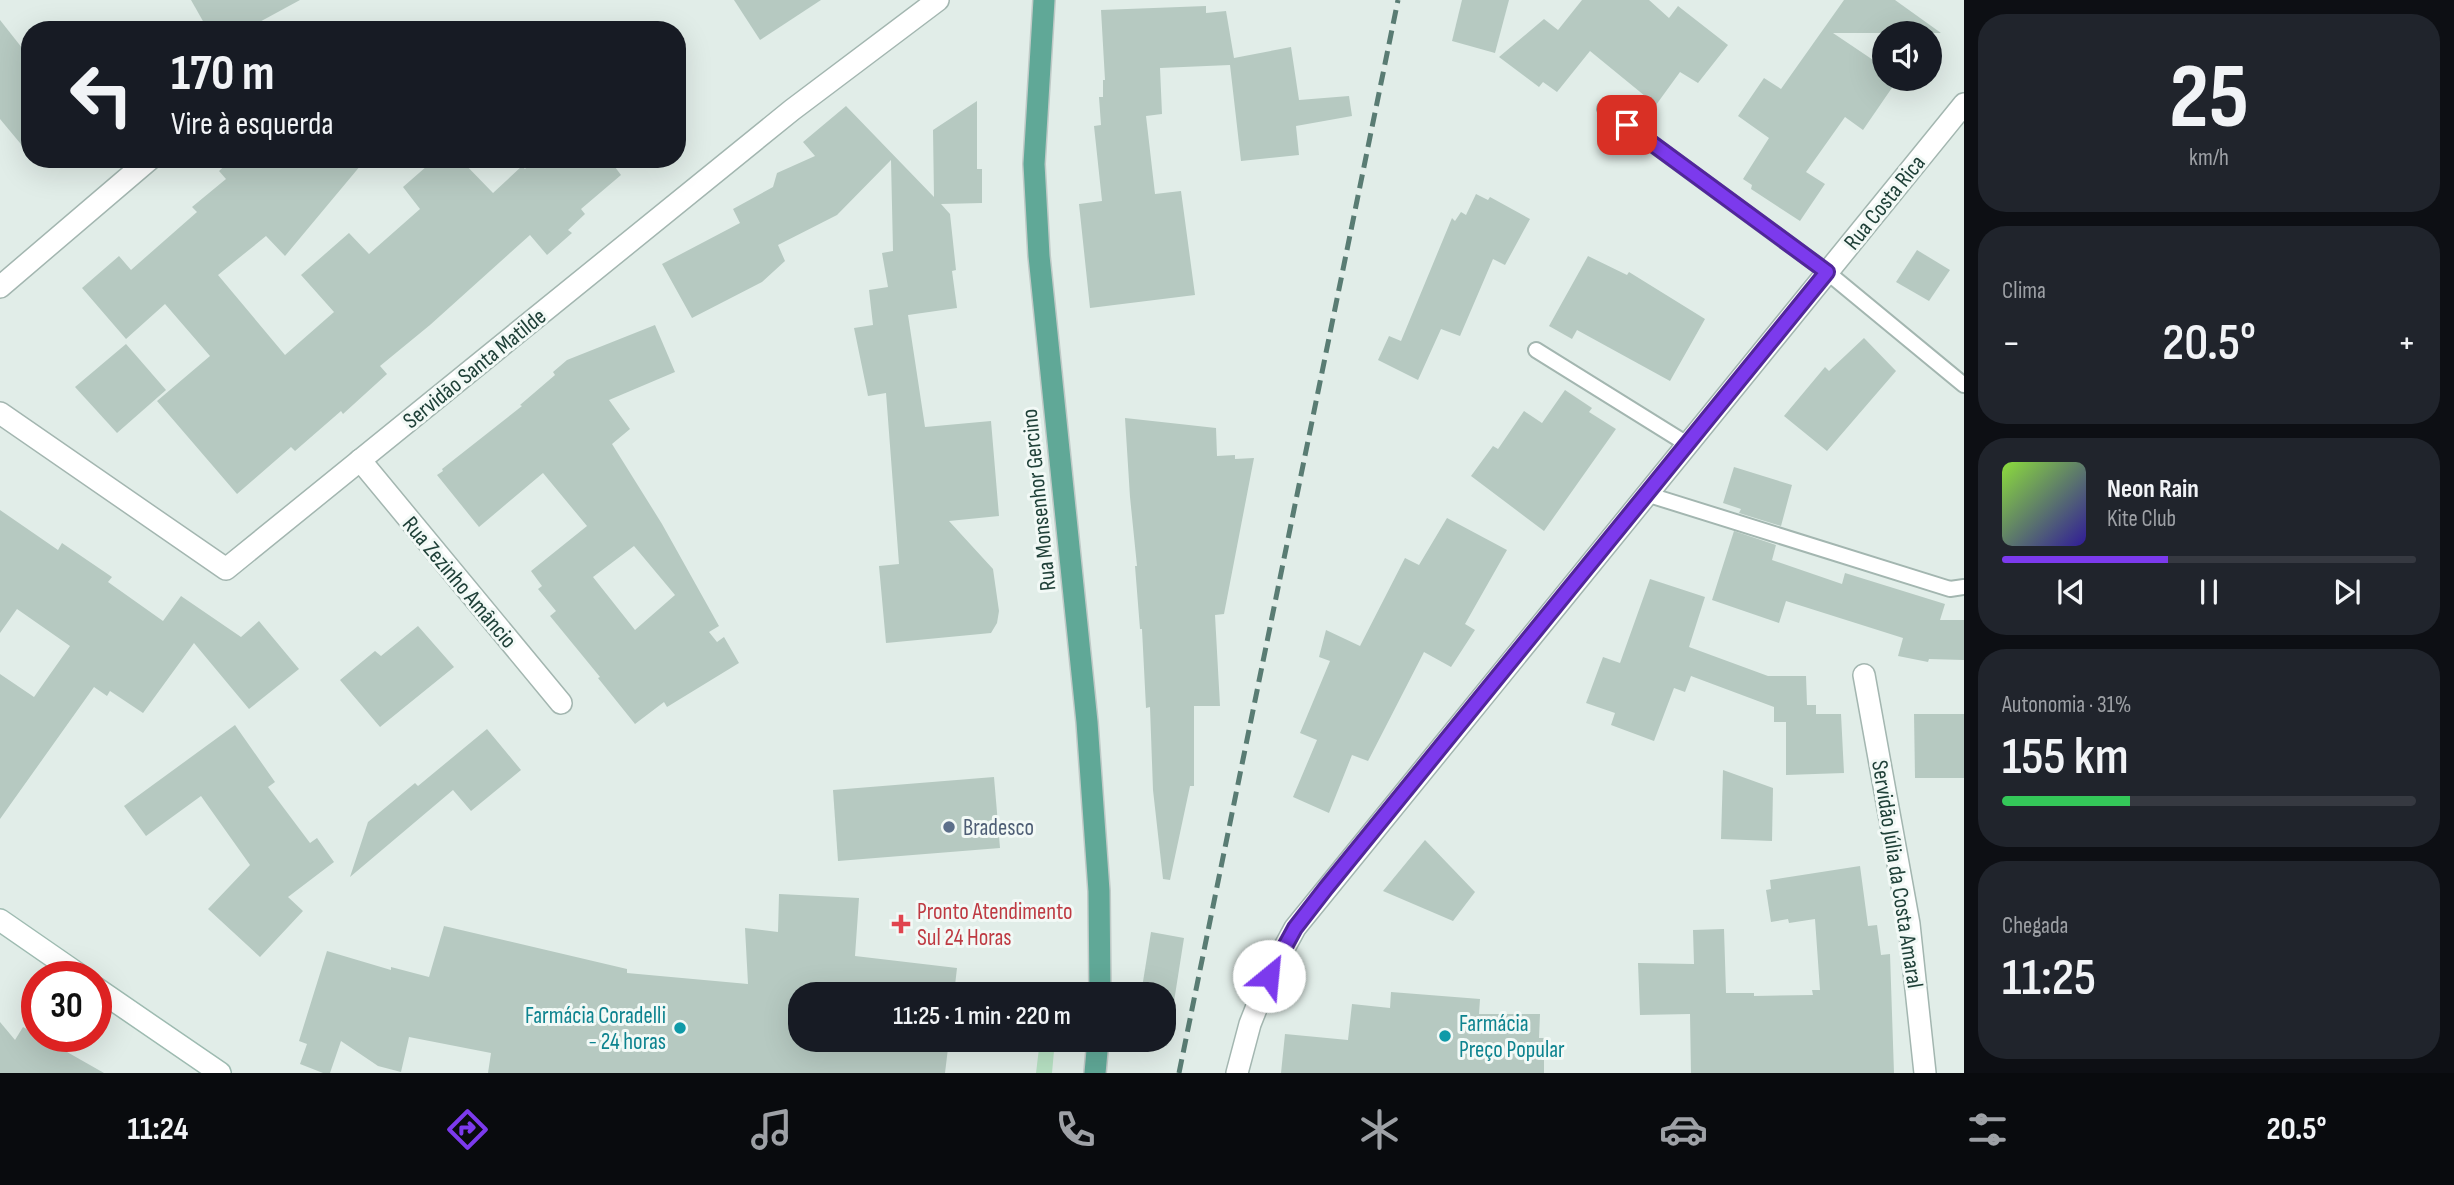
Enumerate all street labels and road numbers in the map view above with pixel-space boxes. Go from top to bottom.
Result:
street label: Rua Costa Rica [1838,150,1931,256]
street label: Servidão Santa Matilde [398,303,552,435]
street label: Rua Monsenhor Gercino [1016,408,1062,592]
street label: Rua Zezinho Amâncio [396,511,522,654]
street label: Servidão Júlia da Costa Amaral [1865,758,1929,990]

